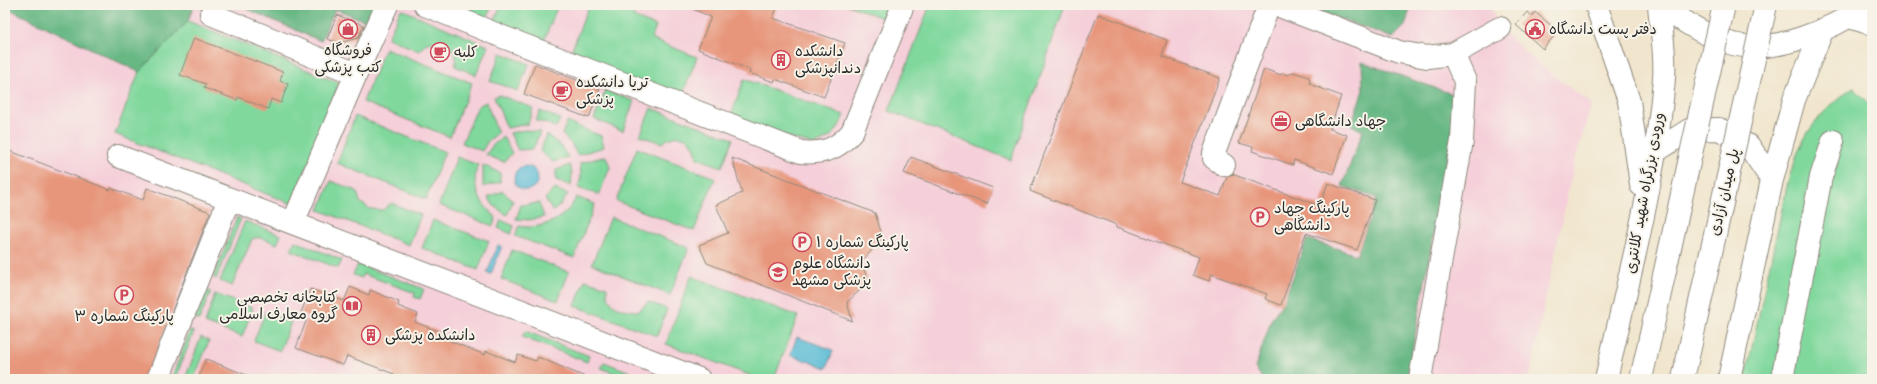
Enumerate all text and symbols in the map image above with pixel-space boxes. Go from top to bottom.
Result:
shop icon: فروشگاه کتب پزشکی [337,18,359,40]
public building icon: دفتر پست دانشگاه [1524,18,1546,40]
place label: دفتر پست دانشگاه [1549,20,1657,40]
place label: فروشگاه کتب پزشکی [314,41,382,78]
cafe icon: کلبه [429,41,451,63]
place label: دانشکده دندانپزشکی [795,42,861,79]
place label: کلبه [454,43,478,63]
building icon: دانشکده دندانپزشکی [770,49,792,71]
place label: تریا دانشکده پزشکی [576,73,649,110]
cafe icon: تریا دانشکده پزشکی [551,80,573,102]
office icon: جهاد دانشگاهی [1270,110,1292,132]
street label: ورودی بزرگراه شهید کلانتری [1621,111,1669,275]
place label: جهاد دانشگاهی [1295,112,1386,132]
street label: پل میدان آزادی [1705,147,1745,238]
place label: پارکینگ جهاد دانشگاهی [1274,199,1350,236]
parking icon: پارکینگ جهاد دانشگاهی [1249,206,1271,228]
parking icon: پارکینگ شماره ۱ [791,231,813,253]
place label: پارکینگ شماره ۱ [816,233,909,253]
place label: دانشگاه علوم پزشکی مشهد [792,254,871,291]
school or university icon: دانشگاه علوم پزشکی مشهد [767,261,789,283]
parking icon: پارکینگ شماره ۳ [113,284,135,306]
place label: کتابخانه تخصصی گروه معارف اسلامی [219,288,338,325]
library icon: کتابخانه تخصصی گروه معارف اسلامی [341,295,363,317]
place label: پارکینگ شماره ۳ [74,307,174,327]
building icon: دانشکده پزشکی [360,324,382,346]
place label: دانشکده پزشکی [385,326,476,346]

